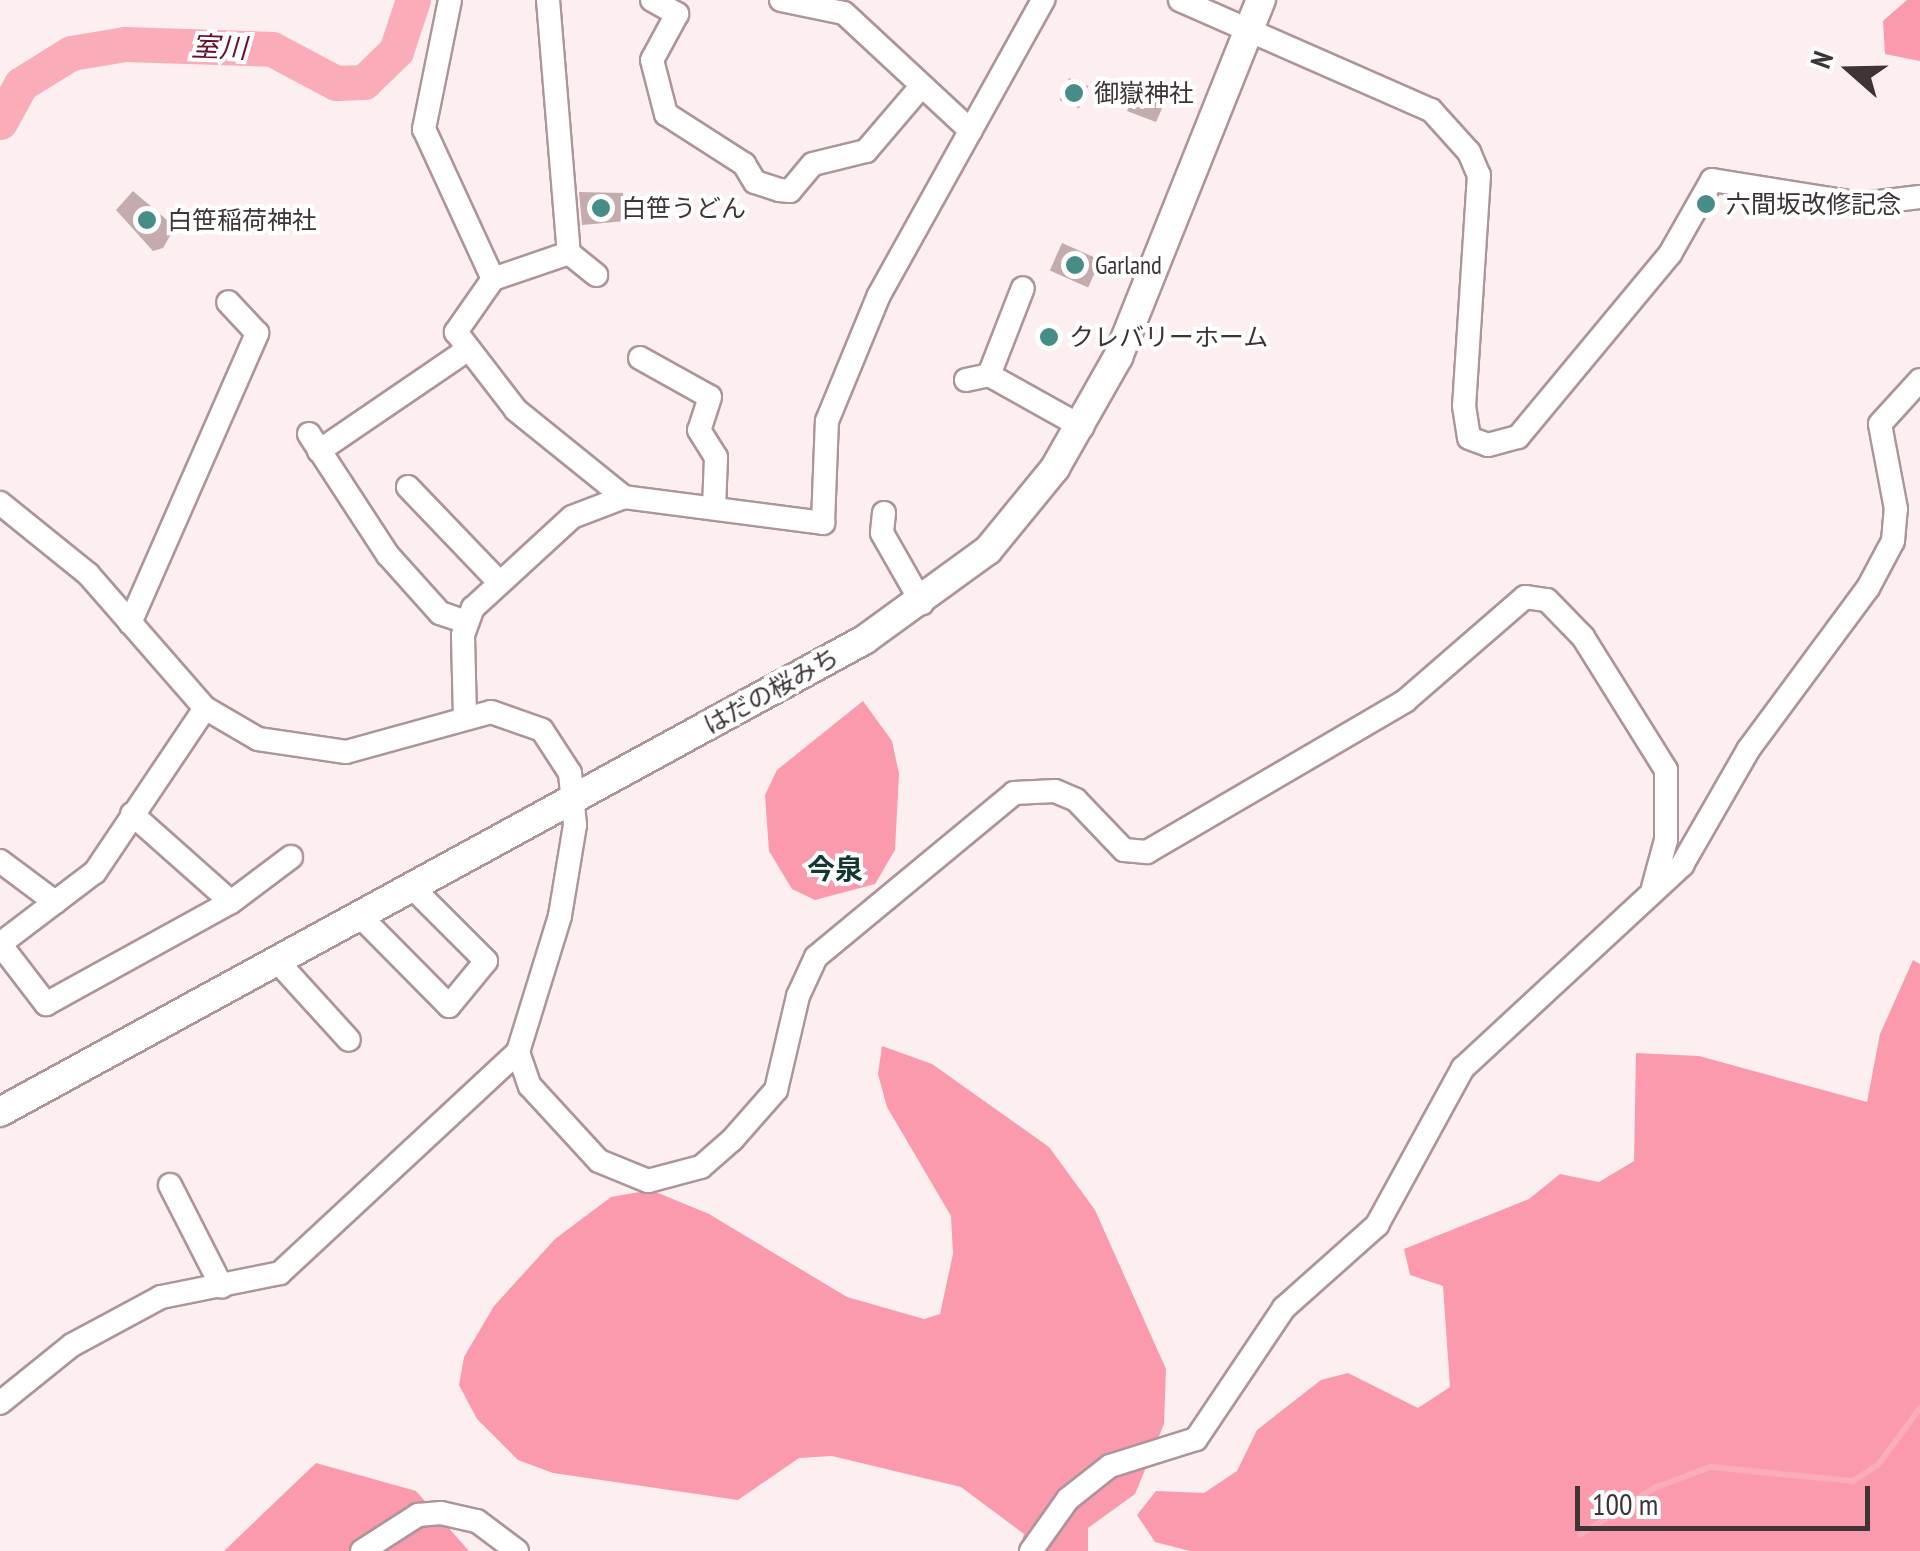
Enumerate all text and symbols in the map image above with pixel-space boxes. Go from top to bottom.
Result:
north arrow [1800,20,1900,120]
water label: 室川 [190,29,248,65]
text: N [1801,46,1841,73]
place label: 御嶽神社 [1094,78,1194,108]
marker: 御嶽神社 [1063,82,1085,104]
place label: 六間坂改修記念 [1726,189,1901,219]
place label: 白笹うどん [621,193,746,223]
marker: 六間坂改修記念 [1695,193,1717,215]
marker: 白笹うどん [590,197,612,219]
place label: 白笹稲荷神社 [167,205,317,235]
marker: 白笹稲荷神社 [136,209,158,231]
place label: Garland [1095,250,1162,280]
marker: Garland [1064,254,1086,276]
place label: クレバリーホーム [1069,322,1269,352]
marker: クレバリーホーム [1038,326,1060,348]
street label: はだの桜みち [698,642,844,740]
district label: 今泉 [807,852,863,886]
scale bar [1580,1466,1875,1528]
text: 100 m [1592,1484,1658,1523]

